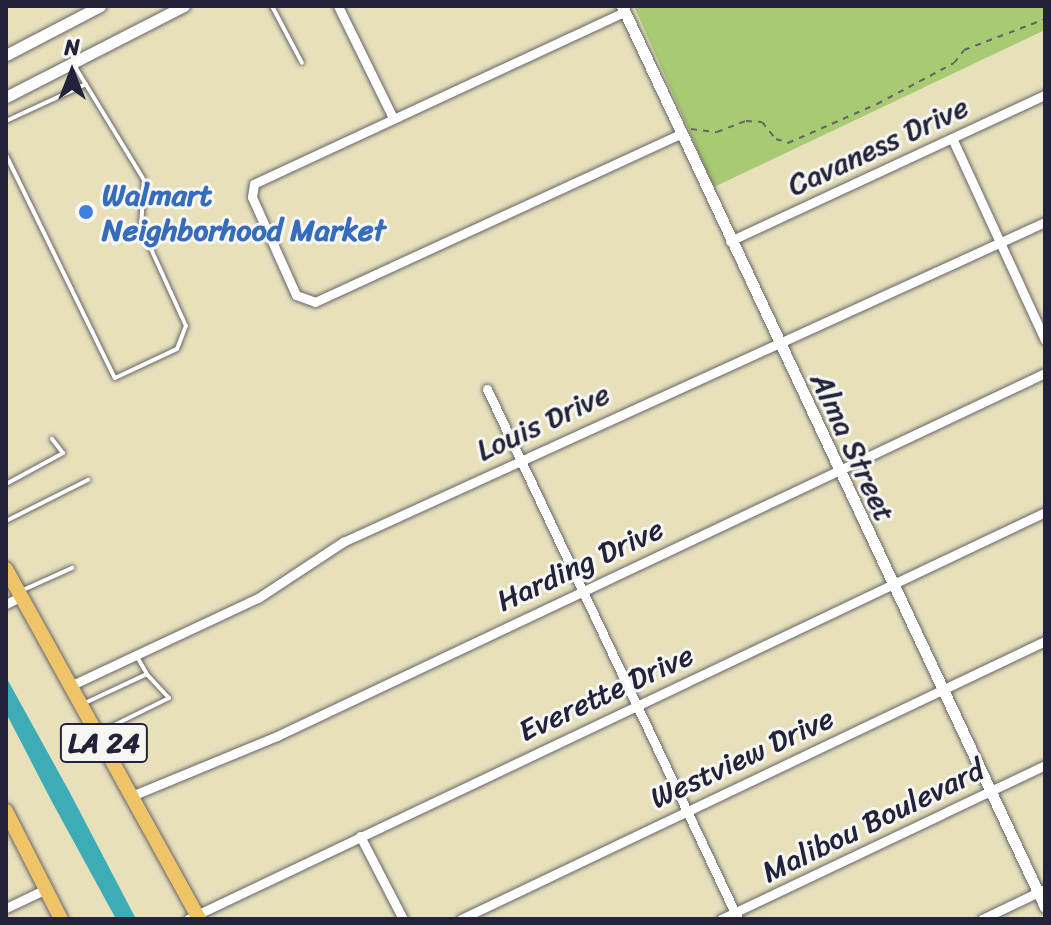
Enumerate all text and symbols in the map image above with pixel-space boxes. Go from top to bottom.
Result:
text: N [64,28,80,67]
north arrow [32,32,112,112]
street label: Cavaness Drive [782,88,974,204]
place label: Walmart Neighborhood Market [102,177,386,248]
marker: Walmart Neighborhood Market [77,203,95,221]
street label: Alma Street [803,366,903,528]
street label: Louis Drive [471,375,615,469]
street label: Harding Drive [491,511,669,619]
street label: Everette Drive [513,637,699,749]
street label: Westview Drive [644,700,840,816]
road number: LA 24 [58,719,150,767]
street label: Malibou Boulevard [757,752,989,890]

